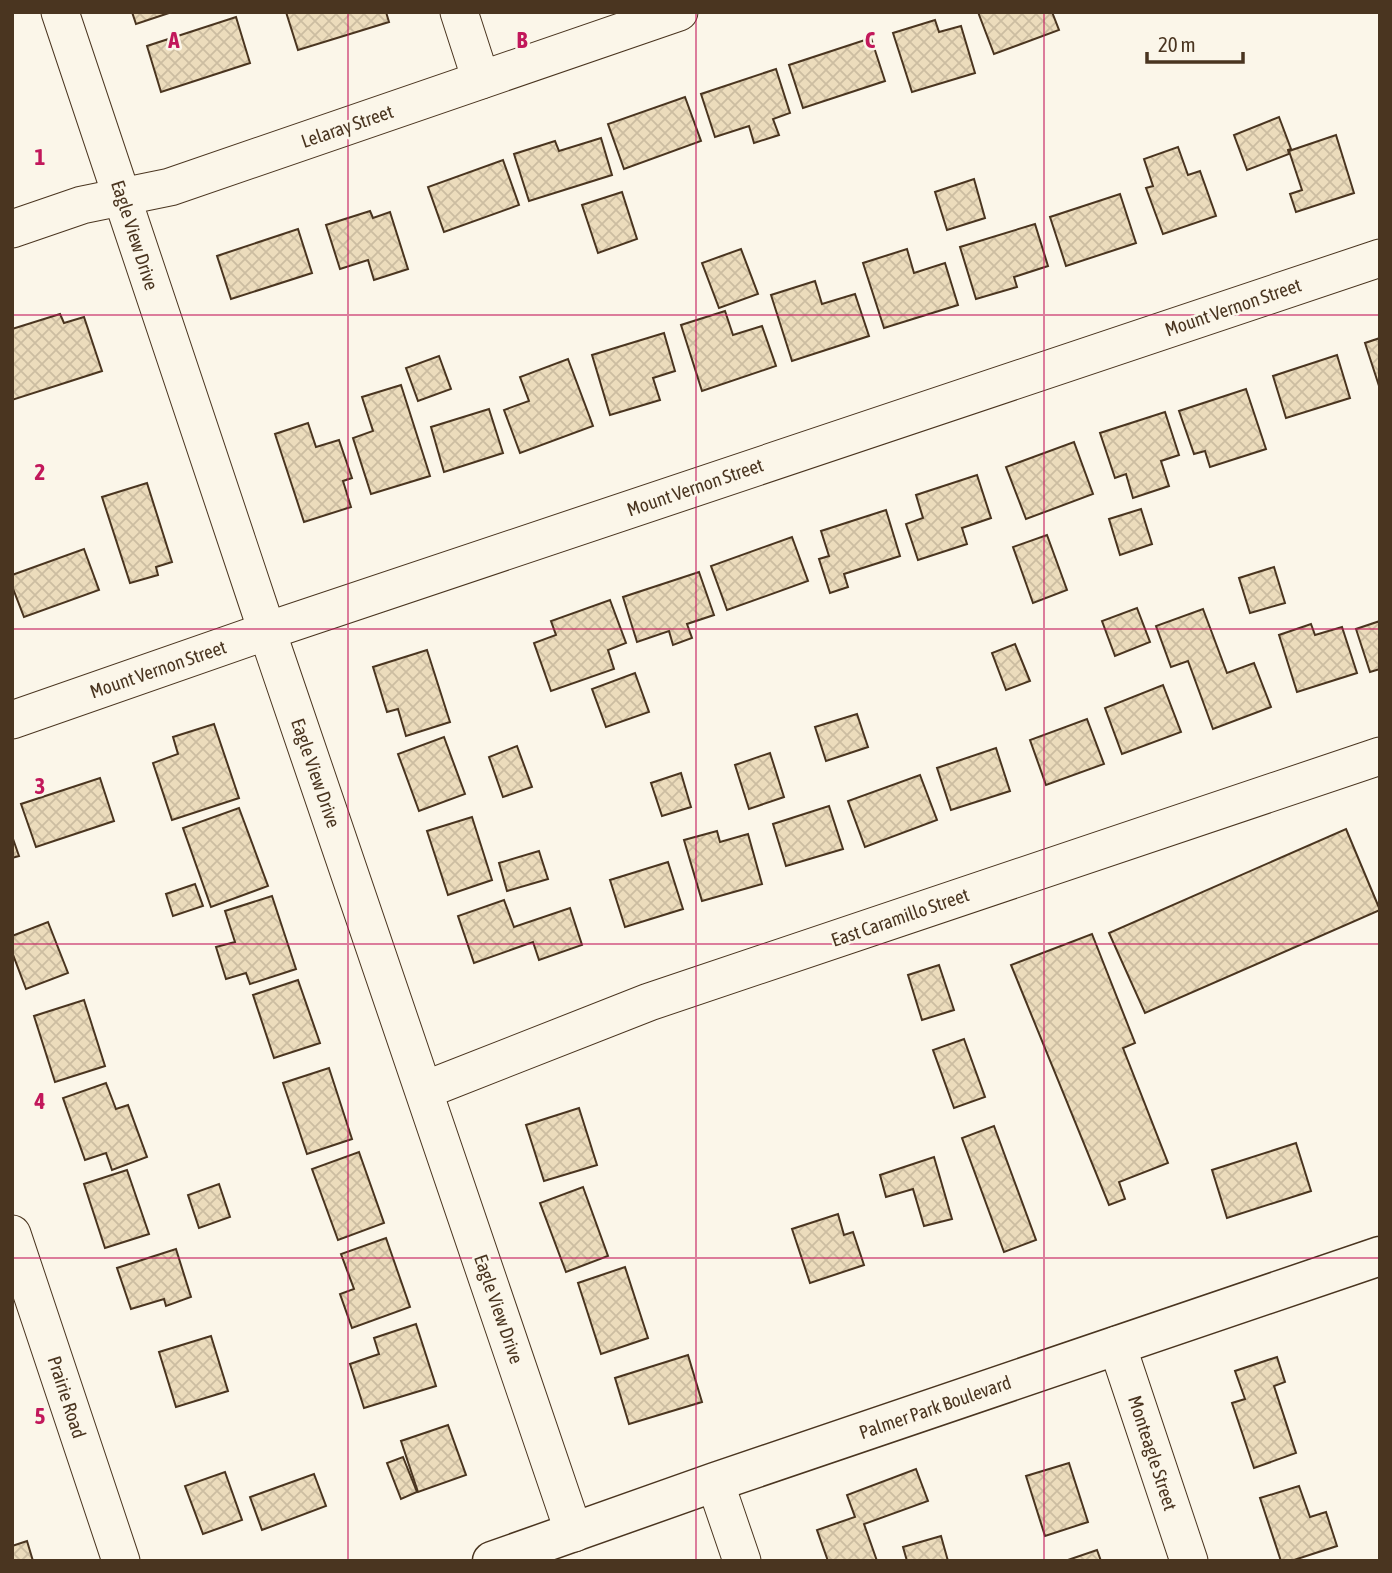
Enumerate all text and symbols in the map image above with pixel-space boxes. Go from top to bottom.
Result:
scale bar [1147,21,1243,65]
text: A [167,27,180,53]
text: B [517,27,528,53]
text: C [865,27,876,53]
text: 20 m [1158,32,1196,56]
street label: Lelaray Street [298,100,396,152]
text: 1 [35,144,46,170]
street label: Eagle View Drive [107,177,163,293]
street label: Mount Vernon Street [1162,273,1304,341]
street label: Mount Vernon Street [624,453,766,521]
text: 2 [35,459,45,485]
street label: Mount Vernon Street [87,635,229,703]
street label: Eagle View Drive [287,715,345,831]
text: 3 [35,773,45,799]
street label: East Caramillo Street [828,883,972,951]
text: 4 [34,1088,46,1114]
street label: Eagle View Drive [470,1251,528,1367]
street label: Prairie Road [43,1353,91,1441]
street label: Palmer Park Boulevard [856,1371,1014,1443]
street label: Monteagle Street [1124,1393,1182,1513]
text: 5 [35,1403,46,1429]

